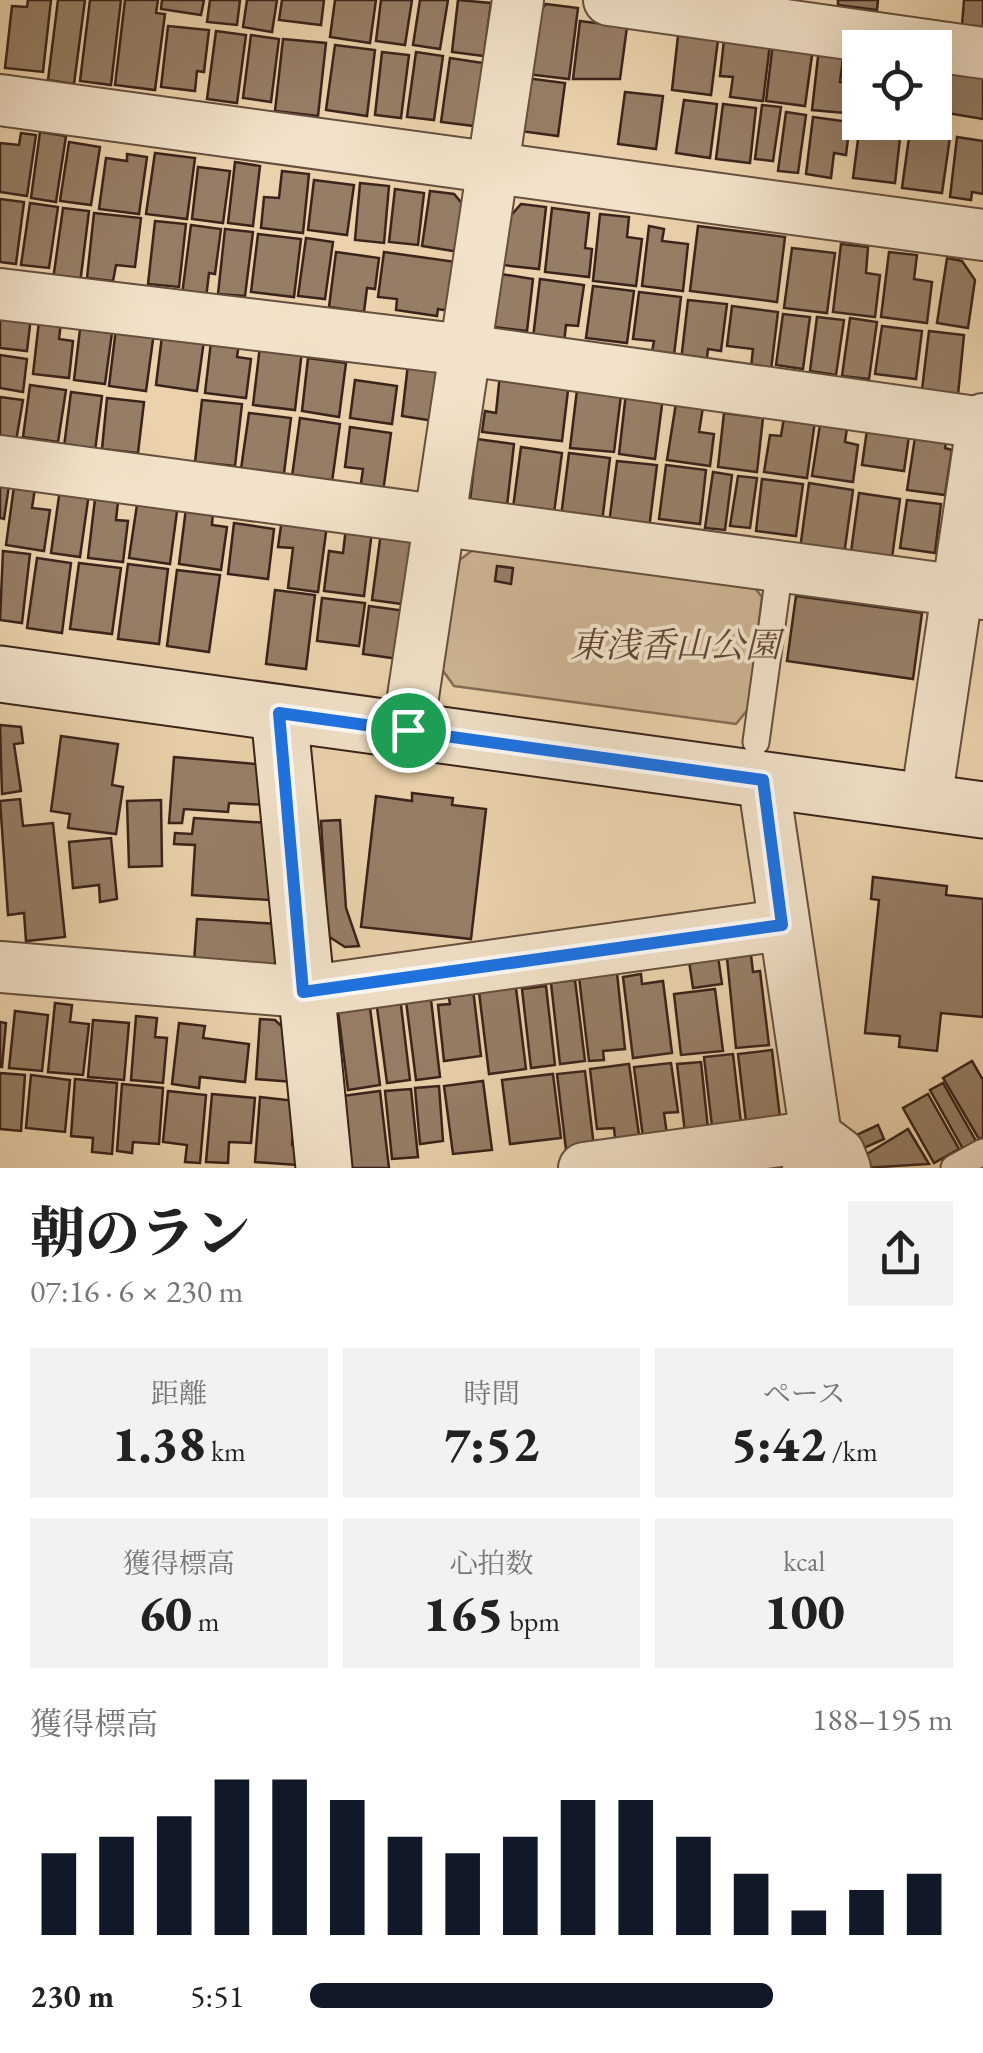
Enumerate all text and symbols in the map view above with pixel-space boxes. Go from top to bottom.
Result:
map controls [842,30,952,140]
button: locate [842,30,952,140]
park label: 東浅香山公園 [570,622,785,667]
pin [366,688,451,773]
icon: arrive [381,703,436,758]
text: 朝のラン [30,1197,250,1268]
button: share [848,1201,953,1306]
text: 07:16 · 6 × 230 m [30,1270,243,1312]
text: 距離 [151,1375,207,1411]
text: 時間 [463,1375,520,1411]
text: ペース [763,1375,845,1411]
text: 1.38 [112,1411,205,1476]
text: 7:52 [444,1411,539,1476]
text: 5:42 [731,1411,826,1476]
text: km [205,1433,246,1469]
text: /km [826,1433,878,1469]
text: kcal [783,1543,825,1579]
text: 獲得標高 [123,1545,235,1581]
text: 心拍数 [449,1545,534,1581]
text: 100 [764,1579,845,1644]
text: 60 [138,1581,192,1646]
text: 165 [423,1581,504,1646]
text: m [192,1603,220,1639]
text: bpm [504,1603,560,1639]
text: 188–195 m [812,1698,953,1740]
text: 獲得標高 [30,1703,158,1745]
text: 230 m [30,1975,114,2017]
text: 5:51 [190,1975,244,2017]

